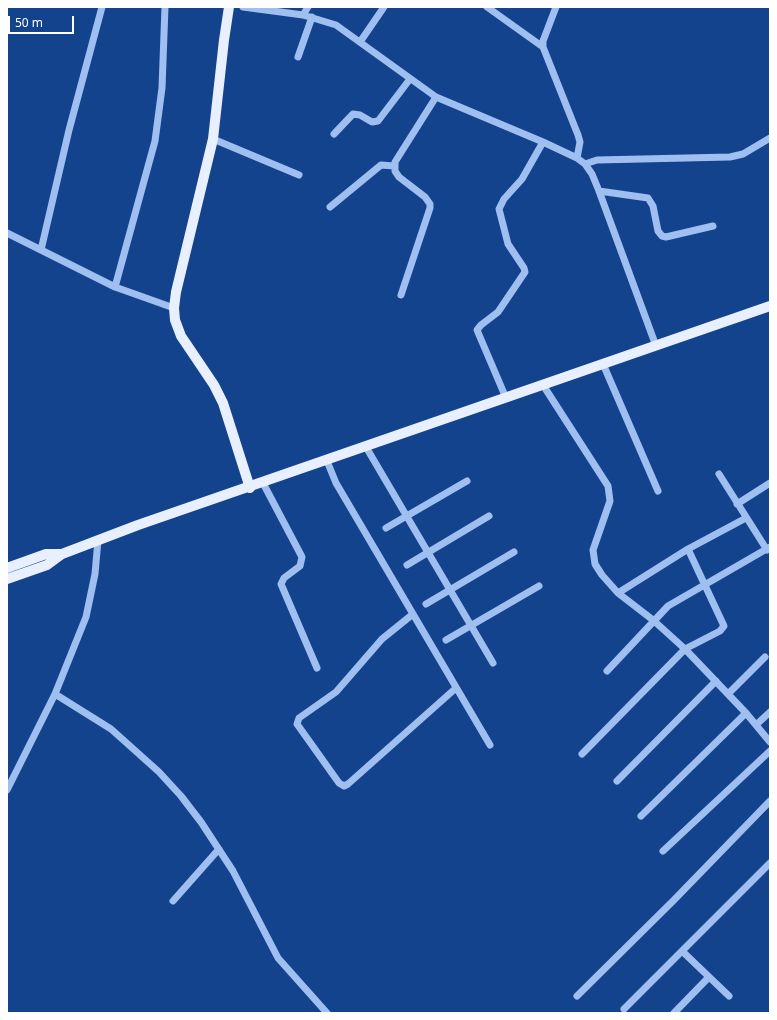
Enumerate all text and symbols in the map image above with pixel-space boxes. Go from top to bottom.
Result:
scale bar [10,8,76,34]
text: 50 m [15,14,43,31]

